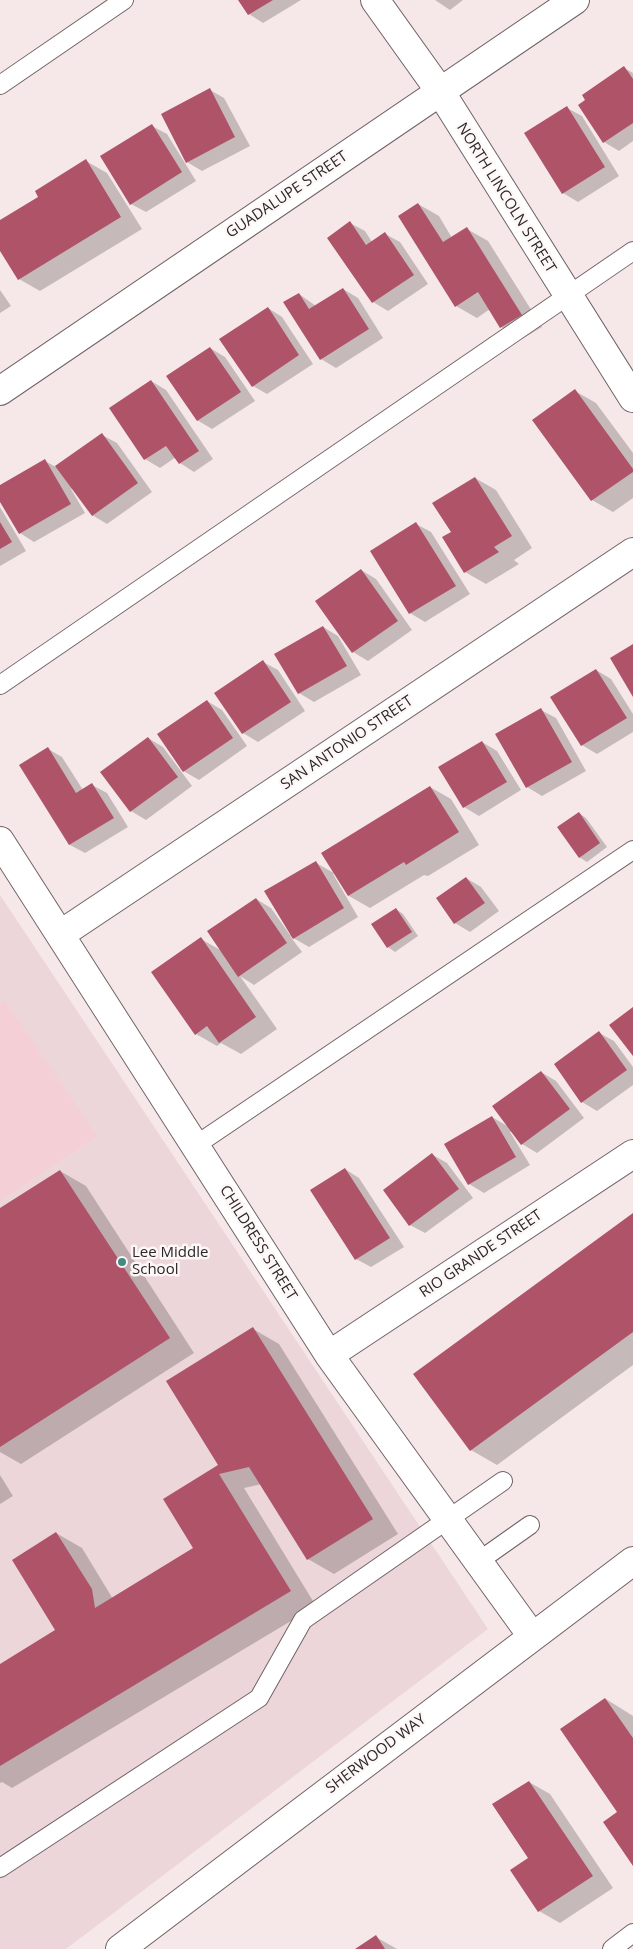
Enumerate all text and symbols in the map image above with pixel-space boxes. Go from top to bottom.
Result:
street label: NORTH LINCOLN STREET [452,120,560,276]
street label: GUADALUPE STREET [223,148,351,242]
street label: SAN ANTONIO STREET [278,692,416,794]
street label: CHILDRESS STREET [215,1182,301,1304]
street label: RIO GRANDE STREET [416,1206,546,1302]
place label: Lee Middle School [132,1244,208,1279]
marker: Lee Middle School [116,1256,128,1268]
street label: SHERWOOD WAY [322,1711,430,1797]

